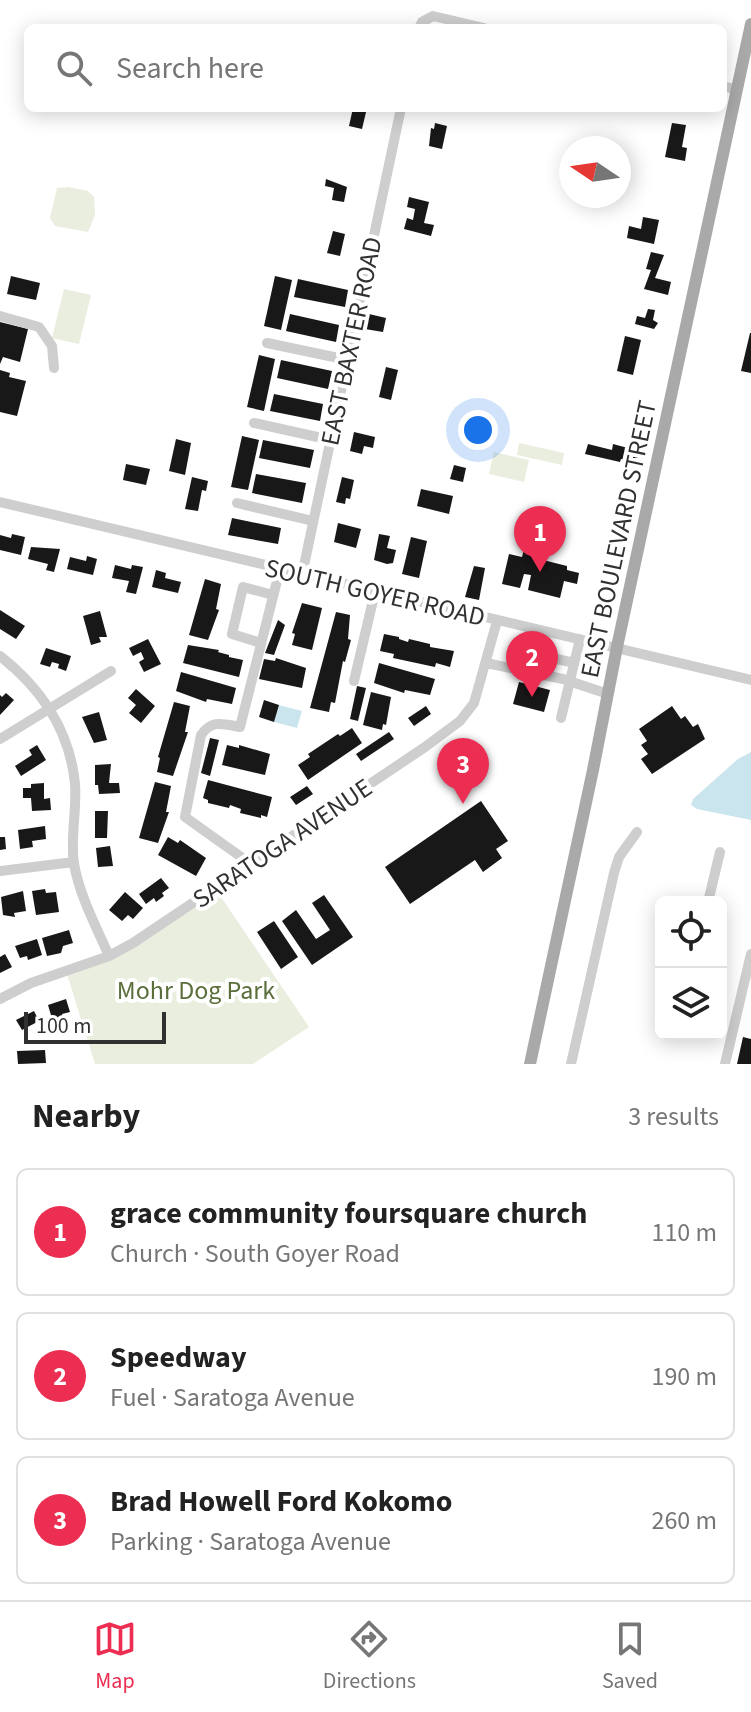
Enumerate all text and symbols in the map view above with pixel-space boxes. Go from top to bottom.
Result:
search box [24,24,727,112]
icon: search [52,46,96,90]
text: Search here [116,47,264,90]
north arrow [559,136,631,208]
street label: EAST BAXTER ROAD [311,233,392,449]
street label: EAST BOULEVARD STREET [571,397,666,681]
your location [458,410,498,450]
pin: 1 [514,506,566,572]
street label: SOUTH GOYER ROAD [261,549,489,636]
pin: 2 [506,631,558,697]
pin: 3 [437,738,489,804]
street label: SARATOGA AVENUE [185,770,379,917]
map controls [655,896,727,1040]
button: locate [655,896,727,968]
button: layers [655,968,727,1040]
park label: Mohr Dog Park [117,972,275,1009]
scale bar [24,1008,166,1044]
text: 100 m [36,1010,91,1042]
text: Nearby [32,1092,140,1141]
text: 3 results [628,1098,719,1135]
text: grace community foursquare church [110,1192,587,1235]
text: 1 [53,1214,67,1251]
text: 110 m [651,1214,717,1251]
text: Church · South Goyer Road [110,1235,400,1272]
text: Speedway [110,1336,247,1379]
text: 2 [53,1358,67,1395]
text: 190 m [651,1358,717,1395]
text: Fuel · Saratoga Avenue [110,1379,355,1416]
text: Brad Howell Ford Kokomo [110,1480,452,1523]
text: 3 [53,1502,67,1539]
text: 260 m [651,1502,717,1539]
text: Parking · Saratoga Avenue [110,1523,391,1560]
tab: Map [93,1617,137,1697]
tab: Directions [323,1617,416,1697]
tab: Saved [602,1617,658,1697]

